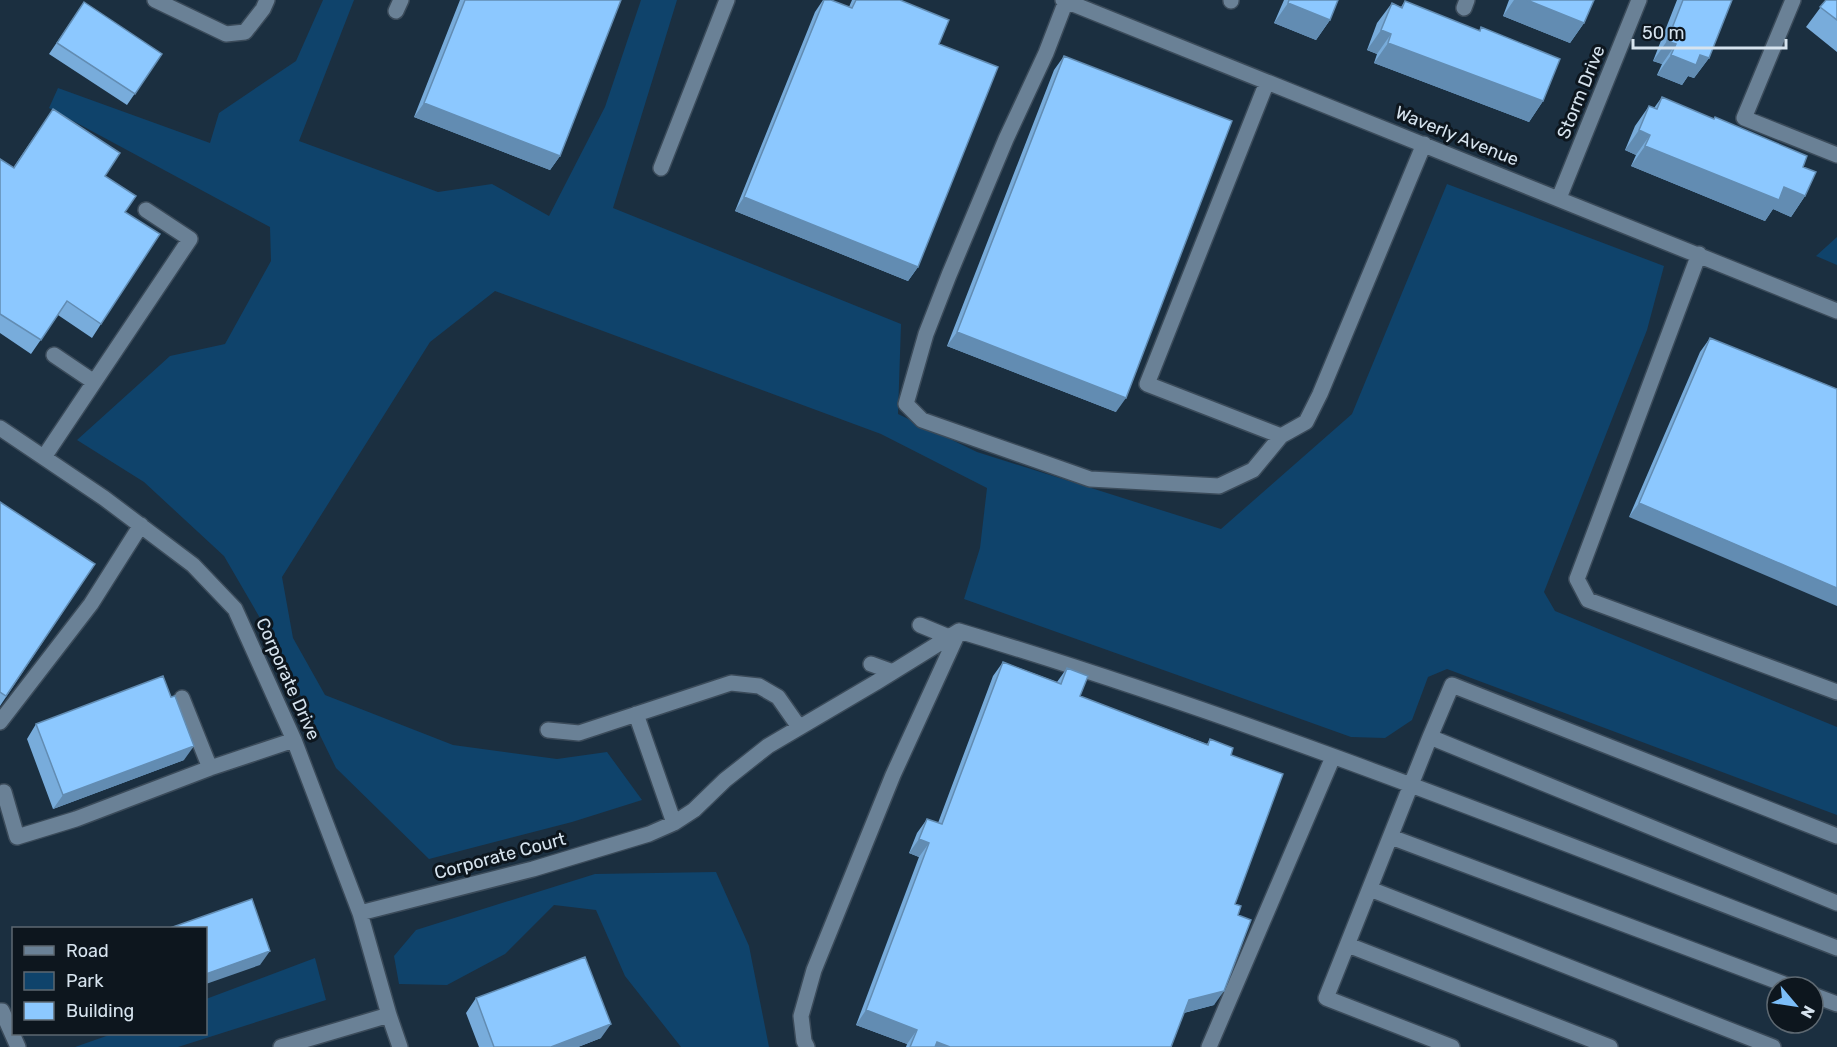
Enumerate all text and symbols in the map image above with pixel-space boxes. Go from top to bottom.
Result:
scale bar [1633,12,1786,50]
text: 50 m [1642,22,1685,44]
street label: Storm Drive [1552,42,1610,142]
street label: Waverly Avenue [1392,101,1522,171]
street label: Corporate Drive [251,614,325,744]
street label: Corporate Court [432,828,568,884]
legend [12,927,207,1035]
text: Road [66,940,109,962]
text: Park [66,970,104,992]
north arrow [1765,975,1825,1035]
text: Building [66,1000,134,1022]
text: N [1797,1002,1819,1022]

